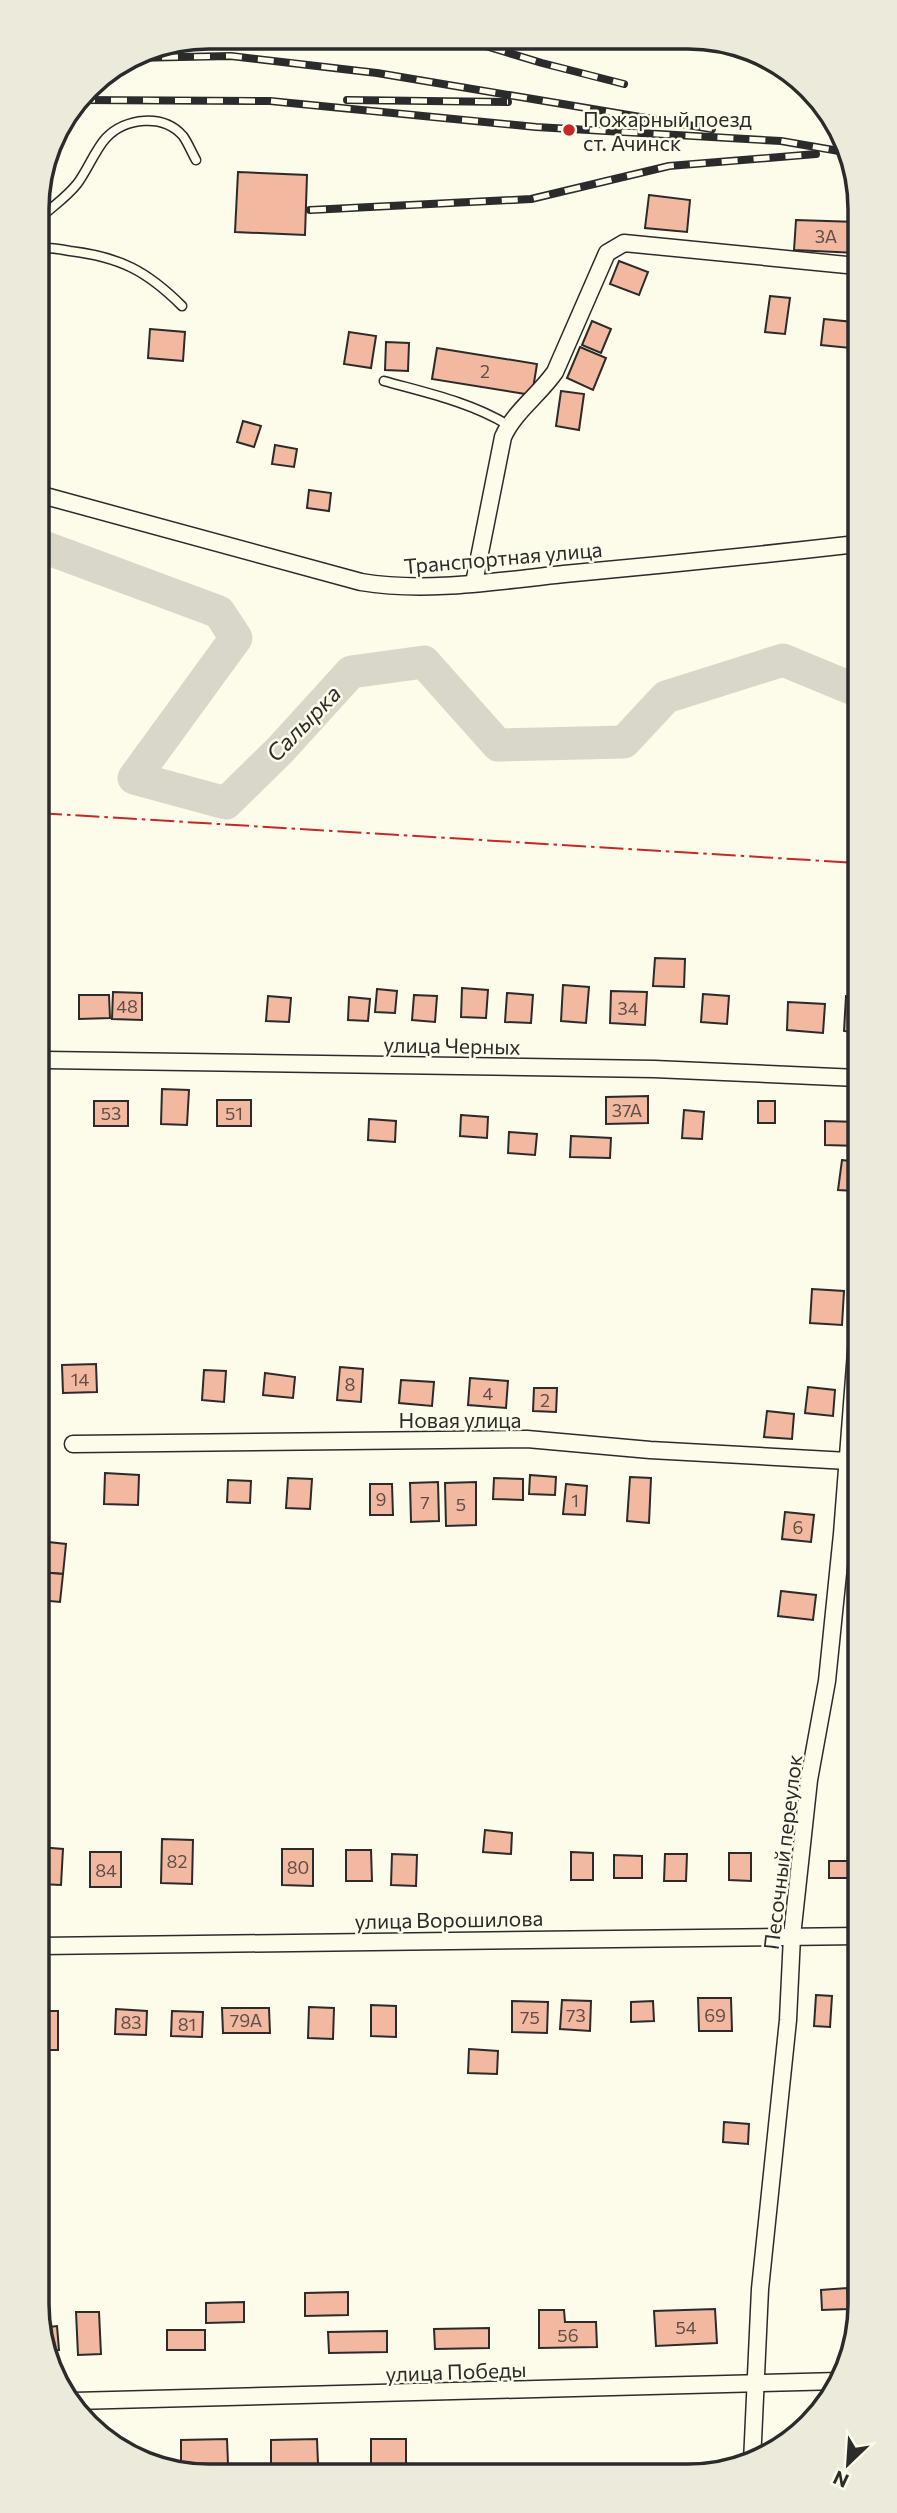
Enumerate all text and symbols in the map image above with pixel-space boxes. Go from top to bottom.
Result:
place label: Пожарный поезд ст. Ачинск [583,106,752,155]
marker: Пожарный поезд ст. Ачинск [561,122,577,138]
house number: 3А [815,225,837,247]
house number: 2 [480,360,490,382]
street label: Транспортная улица [403,536,603,578]
water label: Салырка [260,679,346,767]
house number: 48 [116,995,138,1017]
house number: 34 [617,997,639,1019]
street label: улица Черных [383,1031,521,1059]
house number: 37А [612,1099,642,1121]
house number: 53 [101,1102,121,1124]
house number: 51 [225,1102,243,1124]
house number: 14 [71,1368,89,1390]
house number: 8 [345,1373,356,1395]
house number: 4 [483,1382,494,1404]
house number: 2 [540,1389,550,1411]
street label: Новая улица [399,1407,521,1432]
house number: 9 [376,1488,386,1510]
house number: 1 [571,1489,579,1511]
house number: 7 [420,1491,430,1513]
house number: 5 [456,1493,466,1515]
house number: 6 [793,1516,803,1538]
street label: Песочный переулок [758,1753,806,1951]
house number: 82 [167,1850,187,1872]
house number: 80 [287,1856,309,1878]
house number: 84 [95,1859,117,1881]
street label: улица Ворошилова [354,1905,544,1933]
house number: 73 [566,2004,586,2026]
house number: 69 [704,2004,726,2026]
house number: 75 [520,2006,540,2028]
house number: 79А [230,2009,262,2031]
house number: 83 [120,2011,142,2033]
house number: 81 [178,2013,196,2035]
house number: 54 [675,2316,697,2338]
house number: 56 [557,2324,579,2346]
street label: улица Победы [385,2356,527,2386]
north arrow [813,2429,883,2499]
text: N [829,2466,852,2493]

